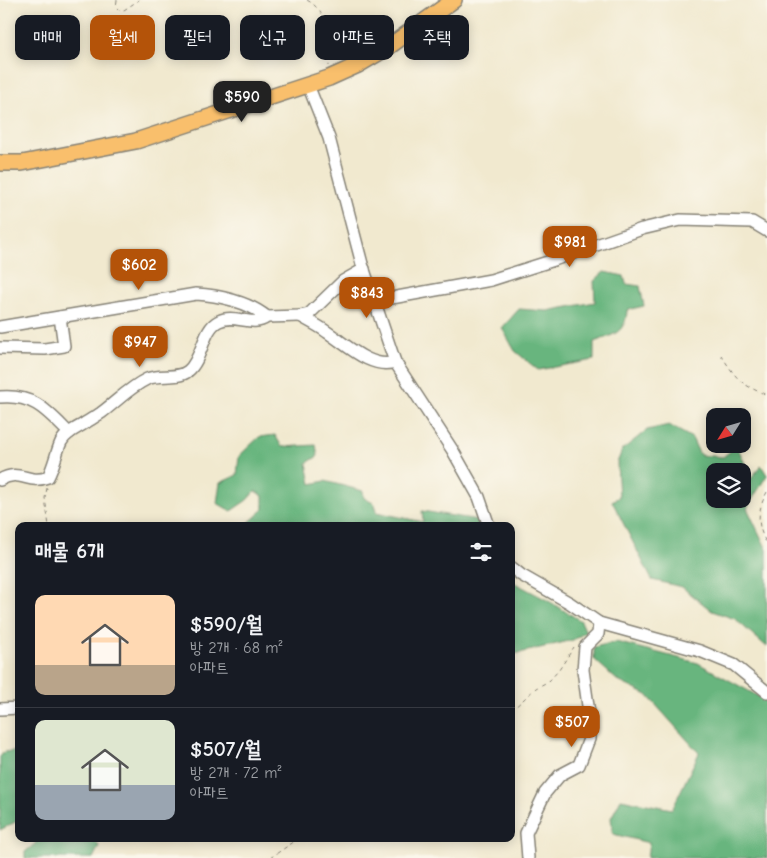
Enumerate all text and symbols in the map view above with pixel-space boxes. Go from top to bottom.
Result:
chip: 매매 [15,15,80,60]
chip: 월세 [90,15,155,60]
chip: 필터 [165,15,230,60]
chip: 신규 [240,15,305,60]
chip: 아파트 [315,15,394,60]
chip: 주택 [404,15,469,60]
pin: $590 [212,80,272,123]
text: $590 [224,88,260,106]
pin: $981 [540,226,600,268]
text: $981 [554,233,586,251]
pin: $602 [109,248,169,291]
text: $602 [121,256,157,274]
pin: $843 [337,276,397,319]
text: $843 [350,284,384,302]
pin: $947 [110,326,170,368]
text: $947 [124,333,156,351]
north arrow [706,408,751,452]
map controls [706,408,751,508]
button: layers [706,463,751,508]
icon: filters [467,538,495,566]
text: 매물 6개 [35,539,104,563]
text: $590/월 [190,612,263,636]
icon: home [75,615,135,675]
text: 방 2개 · 68 m² [190,639,282,657]
text: 아파트 [190,659,229,677]
pin: $507 [542,706,602,748]
text: $507 [555,713,589,731]
text: $507/월 [190,737,261,761]
icon: home [75,740,135,800]
text: 방 2개 · 72 m² [190,764,281,782]
text: 아파트 [190,784,229,802]

